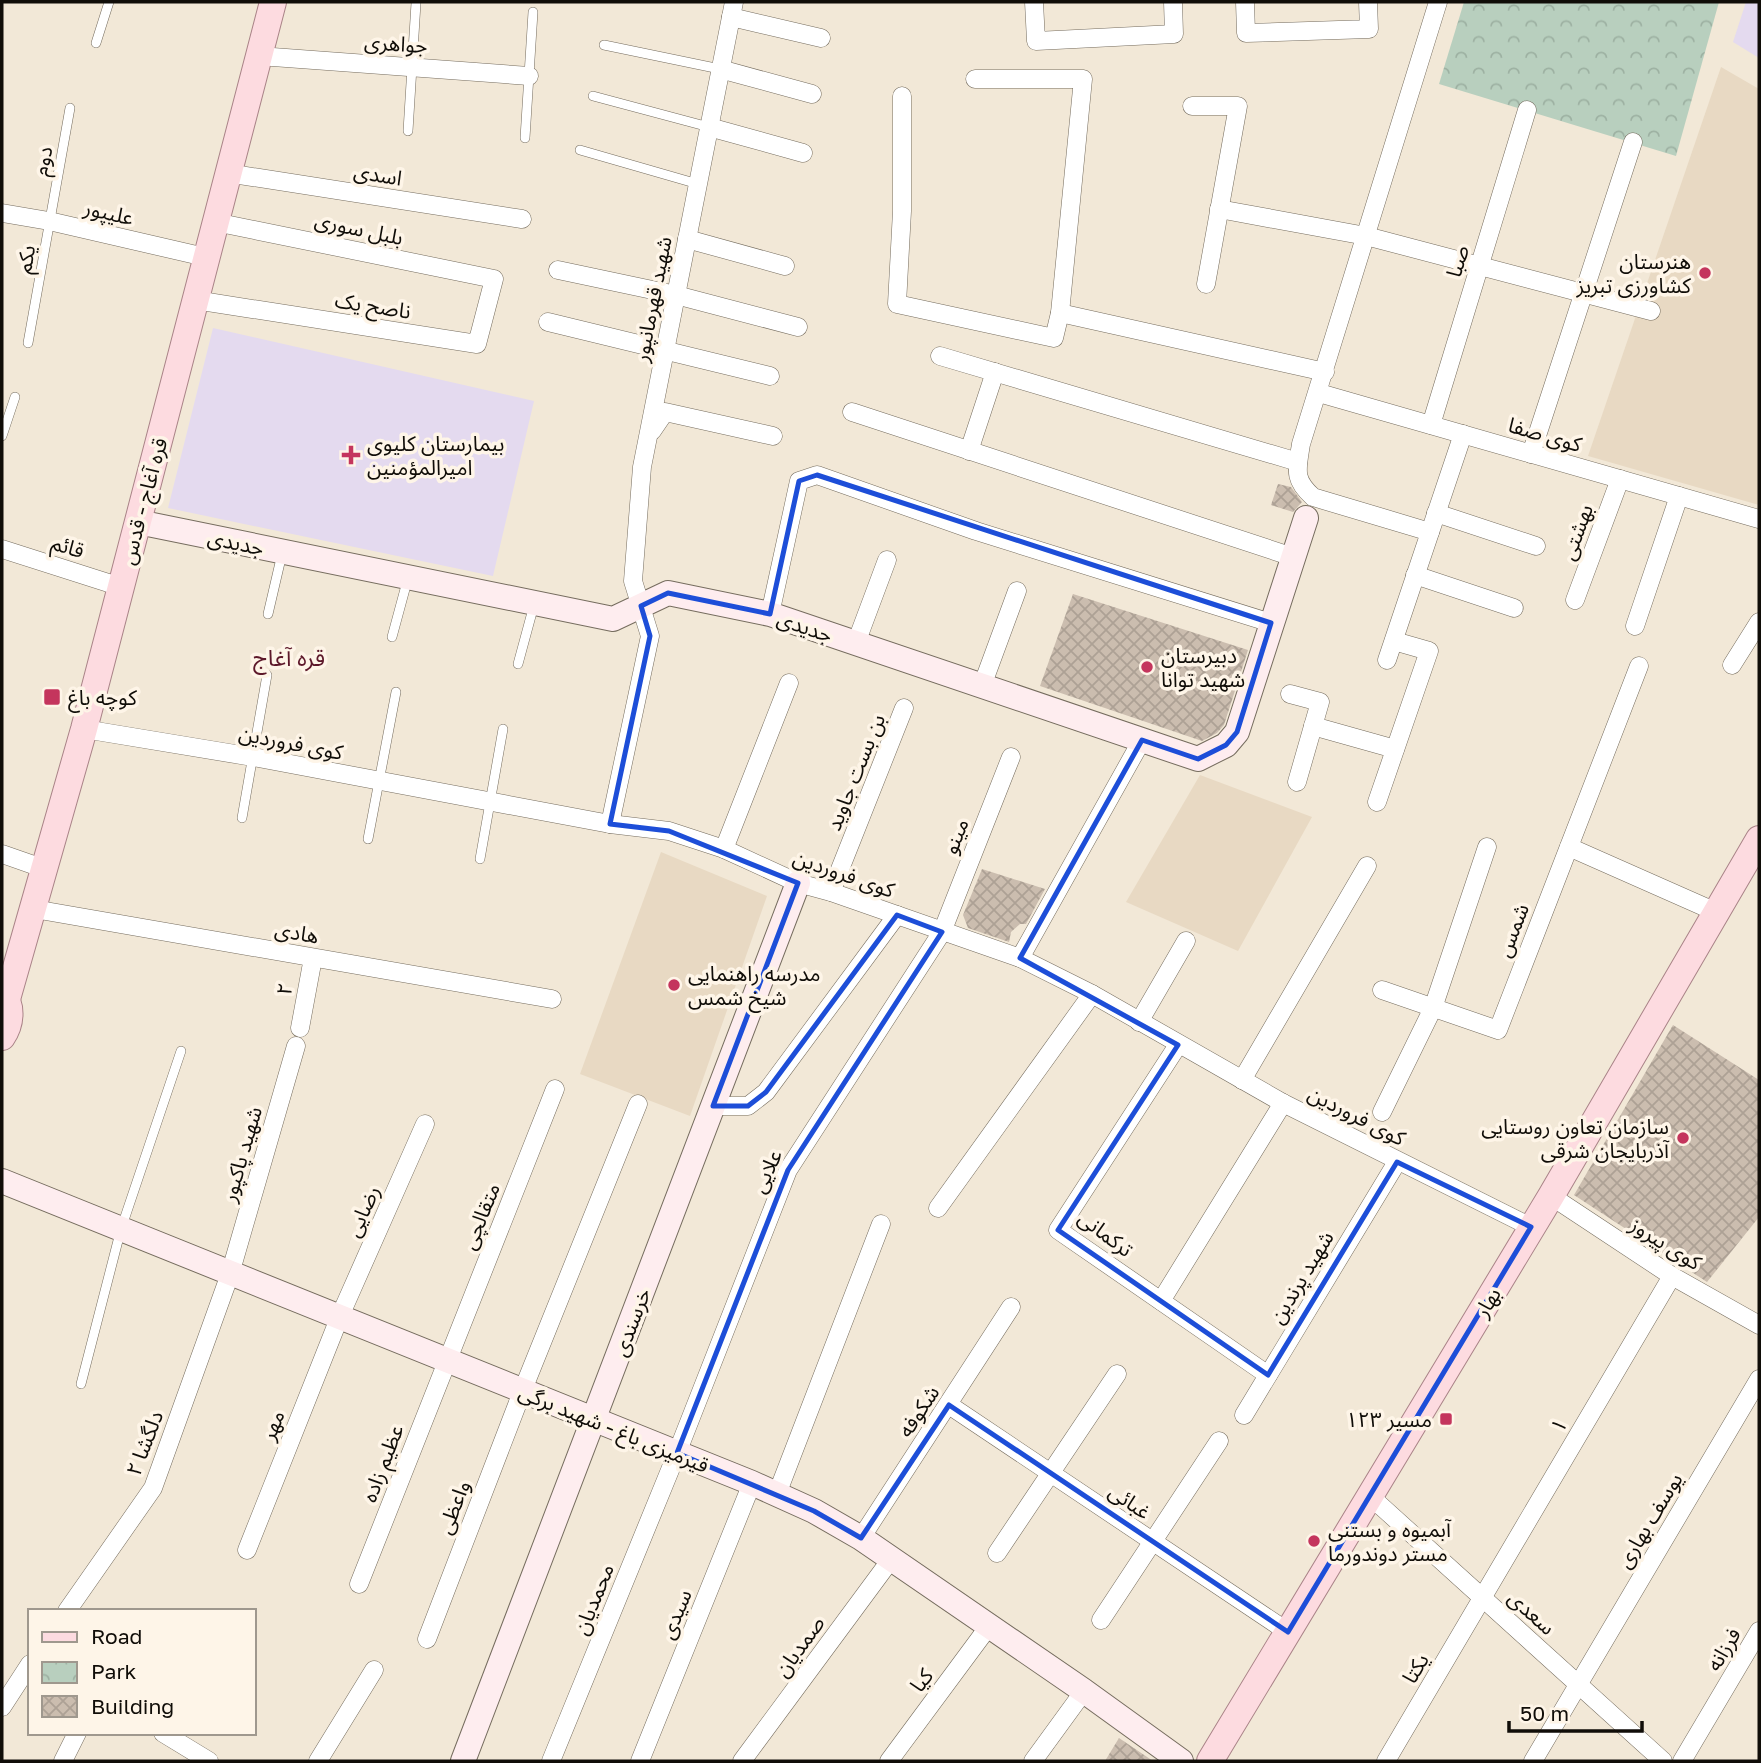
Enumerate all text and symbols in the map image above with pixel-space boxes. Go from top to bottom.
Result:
street label: جواهری [363,28,429,58]
street label: دوم [26,144,62,179]
street label: اسدی [352,157,404,191]
street label: علیپور [80,193,136,231]
street label: بلبل سوری [312,206,406,250]
street label: شهید قهرمانپور [627,234,678,365]
street label: صبا [1440,242,1474,280]
street label: یکم [10,243,43,276]
place label: هنرستان کشاورزی تبریز [1576,248,1691,298]
marker: هنرستان کشاورزی تبریز [1697,265,1713,281]
street label: ناصح یک [333,286,413,327]
street label: کوی صفا [1505,411,1585,457]
place label: بیمارستان کلیوی امیرالمؤمنین [367,430,505,480]
street label: قره آغاج - قدس [114,435,175,568]
marker: بیمارستان کلیوی امیرالمؤمنین [341,445,361,465]
street label: بهشتی [1554,501,1598,563]
street label: جدیدی [205,523,267,561]
street label: قائم [48,529,88,566]
street label: جدیدی [774,604,836,648]
place label: دبیرستان شهید توانا [1161,642,1245,692]
district label: قره آغاج [253,643,325,675]
marker: دبیرستان شهید توانا [1139,659,1155,675]
place label: کوچه باغ [68,684,137,713]
marker: کوچه باغ [42,687,62,707]
street label: بن بست جاوید [820,710,890,834]
street label: کوی فروردین [237,719,346,765]
street label: مینو [936,814,974,858]
street label: کوی فروردین [790,844,898,903]
street label: شمس [1490,900,1534,960]
street label: هادی [273,915,321,949]
place label: مدرسه راهنمایی شیخ شمس [688,960,821,1013]
marker: مدرسه راهنمایی شیخ شمس [666,977,682,993]
street label: ۲ [270,981,298,997]
street label: کوی فروردین [1304,1079,1410,1151]
street label: شهید پاکپور [215,1103,268,1206]
place label: سازمان تعاون روستایی آذربایجان شرقی [1481,1113,1670,1163]
marker: سازمان تعاون روستایی آذربایجان شرقی [1675,1130,1691,1146]
street label: علایی [745,1145,787,1197]
street label: متقالچی [455,1179,506,1254]
street label: رضایی [339,1181,385,1241]
street label: ترکمانی [1074,1204,1138,1262]
street label: کوی پیروز [1624,1210,1707,1276]
street label: شهید پرندین [1263,1226,1340,1329]
street label: بهار [1468,1282,1506,1322]
street label: خرسندی [606,1284,656,1360]
street label: قیرمیزی باغ - شهید برگی [514,1378,713,1481]
street label: شکوفه [892,1380,944,1442]
street label: مهر [254,1406,290,1445]
place label: مسیر ۱۲۳ [1346,1406,1432,1432]
street label: دلگشا ۲ [120,1407,168,1479]
marker: مسیر ۱۲۳ [1438,1411,1454,1427]
street label: ۱ [1544,1413,1572,1437]
street label: عظیم زاده [355,1421,411,1507]
street label: یوسف بهاری [1610,1467,1688,1573]
street label: واعظی [431,1477,475,1537]
street label: غبائی [1104,1478,1156,1524]
place label: آبمیوه و بستنی مستر دوندورما [1328,1516,1452,1566]
marker: آبمیوه و بستنی مستر دوندورما [1306,1533,1322,1549]
street label: محمدیان [567,1560,619,1638]
street label: سعدی [1503,1584,1561,1640]
street label: سیدی [653,1585,697,1643]
legend [28,1609,256,1735]
street label: صمدیان [768,1610,830,1682]
text: Road [91,1623,142,1649]
street label: فرزانه [1700,1623,1746,1675]
street label: یکتا [1396,1648,1434,1688]
text: Park [91,1658,137,1684]
street label: کیا [904,1663,938,1697]
scale bar [1509,1690,1642,1734]
text: Building [91,1693,174,1719]
text: 50 m [1520,1700,1569,1726]

